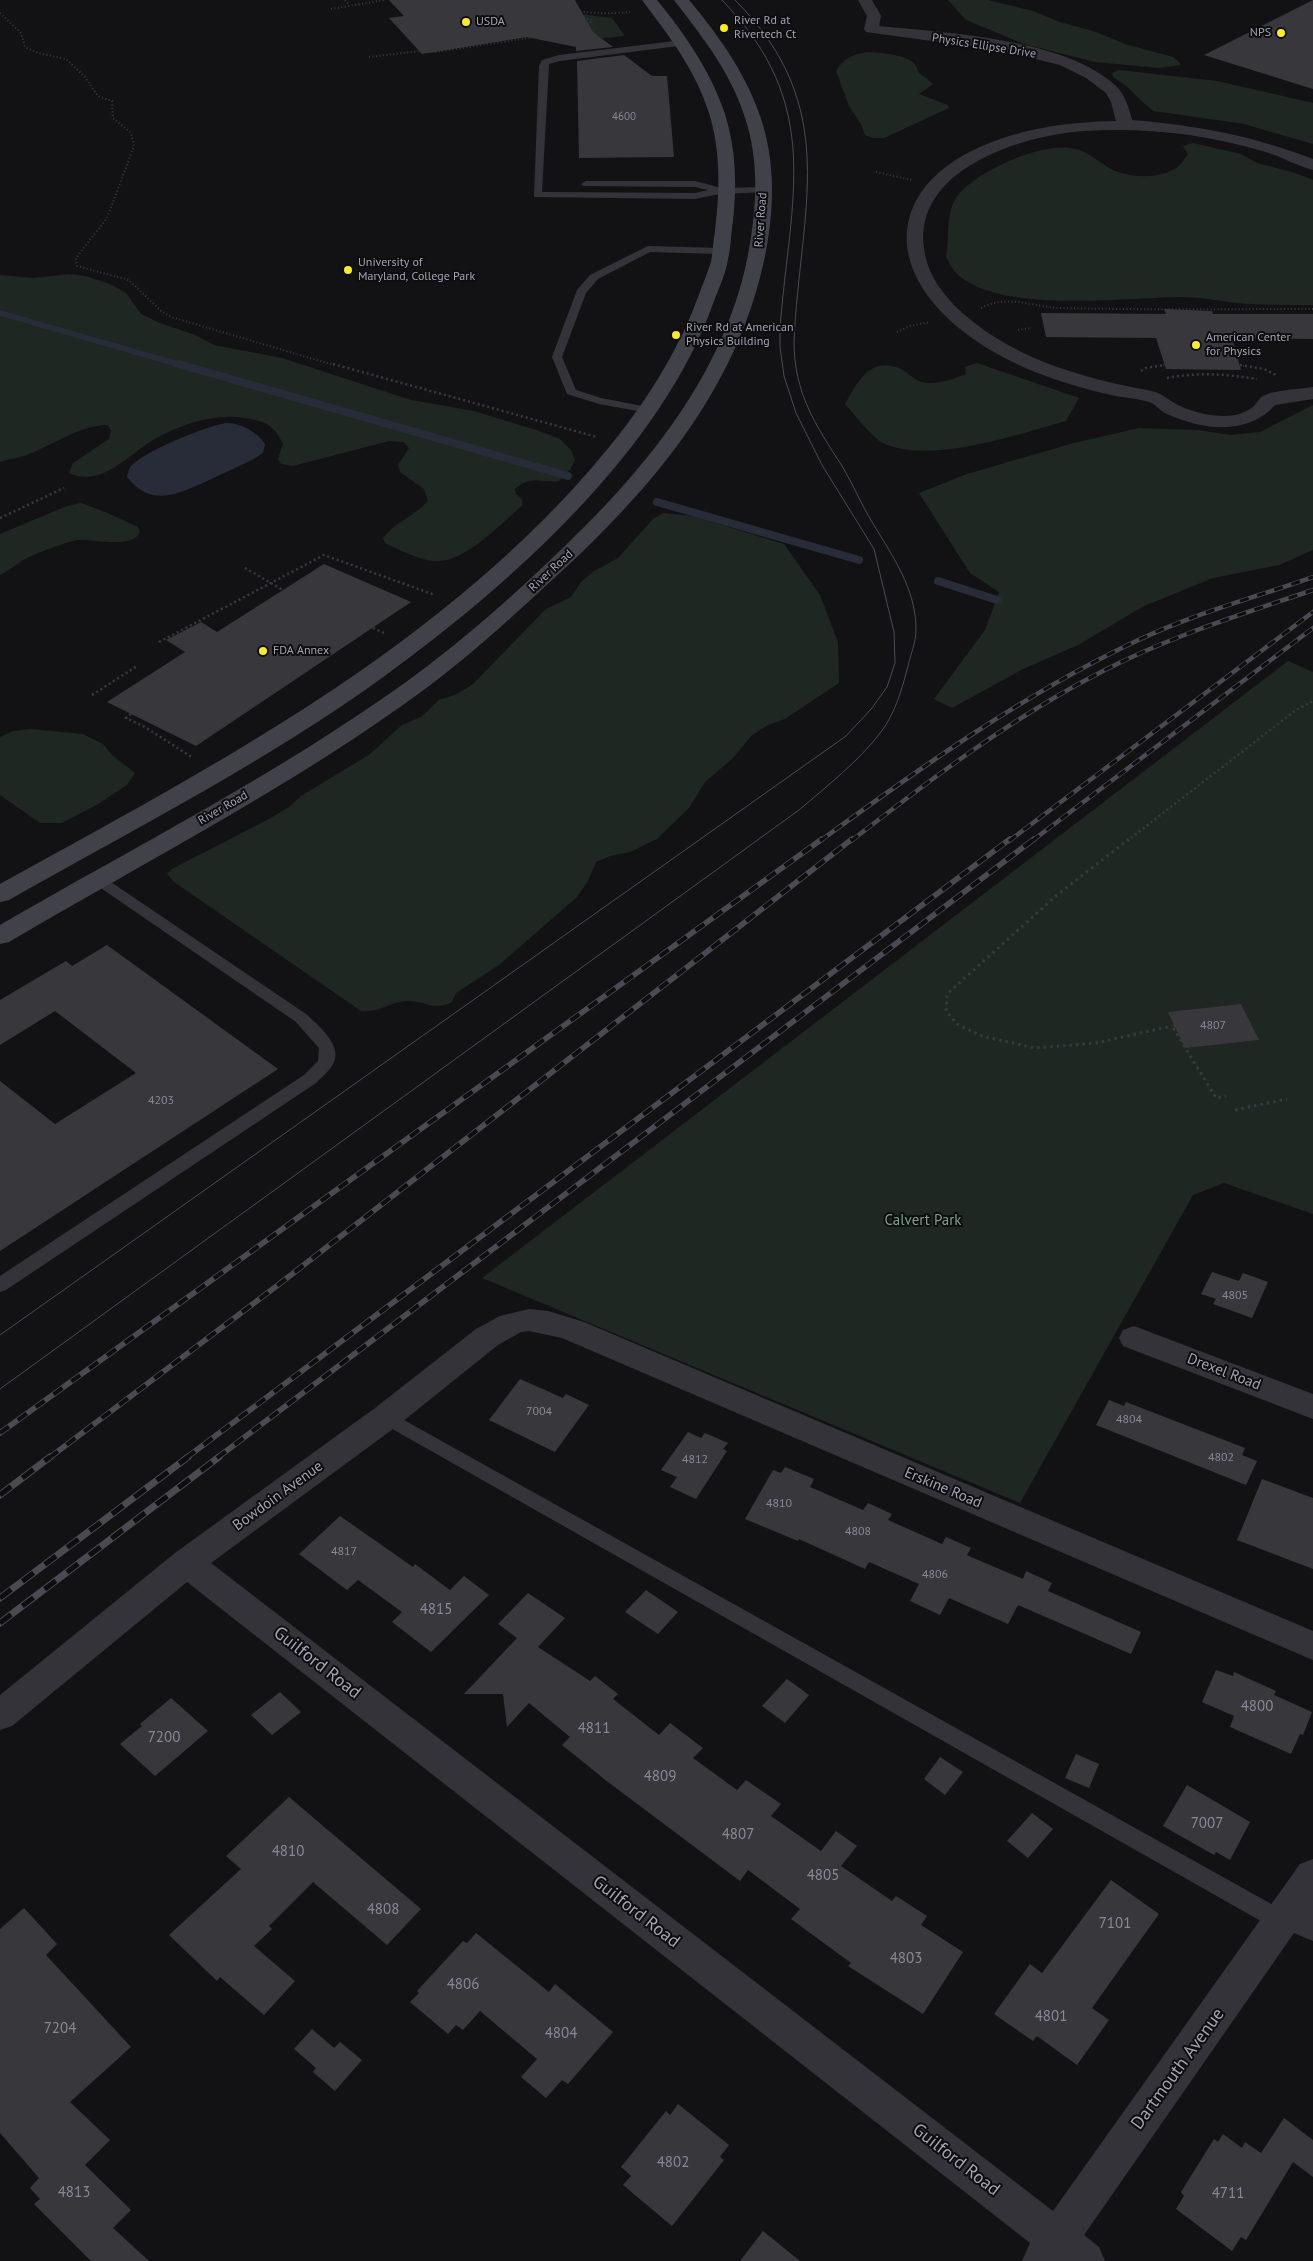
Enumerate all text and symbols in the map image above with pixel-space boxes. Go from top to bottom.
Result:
place label: River Rd at Rivertech Ct [734,14,796,42]
place label: USDA [476,15,505,29]
marker: USDA [460,16,472,28]
marker: River Rd at Rivertech Ct [718,22,730,34]
place label: NPS [1250,26,1271,40]
marker: NPS [1275,27,1287,39]
street label: Physics Ellipse Drive [931,31,1037,61]
house number: 4600 [612,110,636,124]
street label: River Road [752,192,770,248]
place label: University of Maryland, College Park [358,256,475,284]
marker: University of Maryland, College Park [342,264,354,276]
place label: River Rd at American Physics Building [686,321,793,349]
marker: River Rd at American Physics Building [670,329,682,341]
place label: American Center for Physics [1206,331,1290,359]
marker: American Center for Physics [1190,339,1202,351]
street label: River Road [526,547,576,595]
place label: FDA Annex [273,644,329,658]
marker: FDA Annex [257,645,269,657]
street label: River Road [196,788,250,828]
house number: 4807 [1200,1019,1226,1033]
house number: 4203 [148,1094,174,1108]
park label: Calvert Park [884,1212,962,1230]
house number: 4805 [1222,1289,1248,1303]
street label: Drexel Road [1185,1350,1263,1394]
house number: 7004 [526,1405,552,1419]
house number: 4804 [1116,1413,1142,1427]
house number: 4802 [1208,1451,1234,1465]
house number: 4812 [682,1453,708,1467]
street label: Bowdoin Avenue [229,1457,327,1535]
street label: Erskine Road [902,1464,984,1512]
house number: 4810 [766,1497,792,1511]
house number: 4808 [845,1525,871,1539]
house number: 4817 [331,1545,357,1559]
house number: 4806 [922,1568,948,1582]
house number: 4815 [420,1601,452,1619]
street label: Guilford Road [269,1622,365,1704]
house number: 4800 [1241,1698,1273,1716]
house number: 4811 [578,1720,610,1738]
house number: 7200 [148,1729,180,1747]
house number: 4809 [644,1768,676,1786]
house number: 7007 [1191,1815,1223,1833]
house number: 4807 [722,1826,754,1844]
house number: 4810 [272,1843,304,1861]
house number: 4805 [807,1867,839,1885]
street label: Guilford Road [588,1871,684,1953]
house number: 4808 [367,1901,399,1919]
house number: 7101 [1099,1915,1131,1933]
house number: 4803 [890,1950,922,1968]
house number: 4806 [447,1976,479,1994]
street label: Dartmouth Avenue [1127,2004,1229,2134]
house number: 4801 [1035,2008,1067,2026]
house number: 7204 [44,2020,76,2038]
house number: 4804 [545,2025,577,2043]
street label: Guilford Road [908,2119,1004,2201]
house number: 4802 [657,2154,689,2172]
house number: 4813 [58,2184,90,2202]
house number: 4711 [1212,2185,1244,2203]

